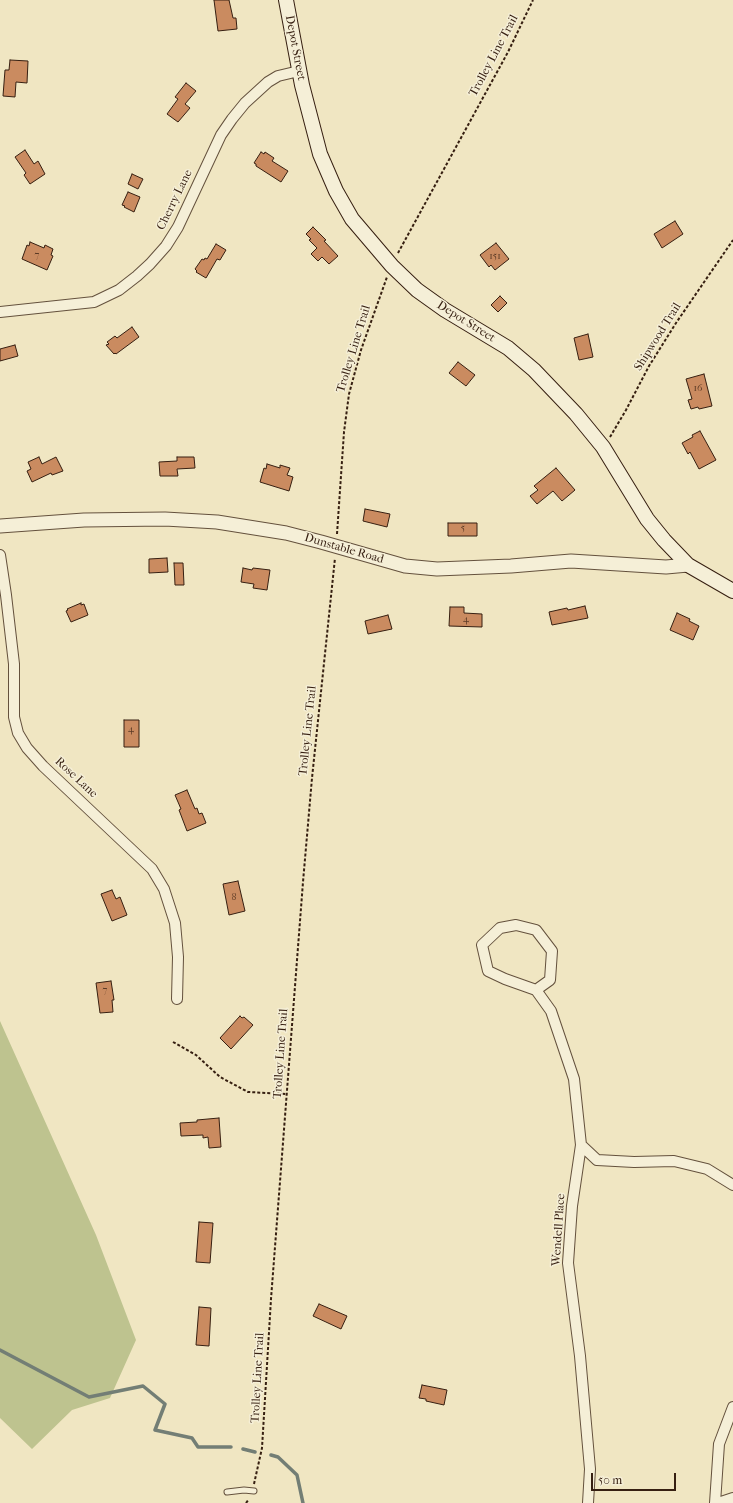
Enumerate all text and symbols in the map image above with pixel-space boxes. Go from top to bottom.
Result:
street label: Trolley Line Trail [466,13,522,99]
street label: Depot Street [282,14,308,82]
street label: Cherry Lane [154,167,196,233]
house number: 7 [35,250,39,262]
house number: 151 [489,251,501,263]
street label: Depot Street [434,298,498,346]
street label: Shipwood Trail [631,300,685,374]
street label: Trolley Line Trail [334,304,374,394]
house number: 16 [694,383,702,395]
house number: 5 [461,523,465,535]
street label: Dunstable Road [303,531,385,567]
house number: 4 [463,614,469,626]
street label: Trolley Line Trail [296,685,320,777]
house number: 4 [128,724,134,736]
street label: Rose Lane [52,755,100,801]
house number: 8 [231,892,237,904]
house number: 7 [103,985,107,997]
street label: Trolley Line Trail [271,1008,291,1100]
street label: Wendell Place [549,1193,569,1267]
street label: Trolley Line Trail [248,1332,268,1424]
scale bar [593,1465,678,1491]
text: 50 m [598,1473,622,1487]

